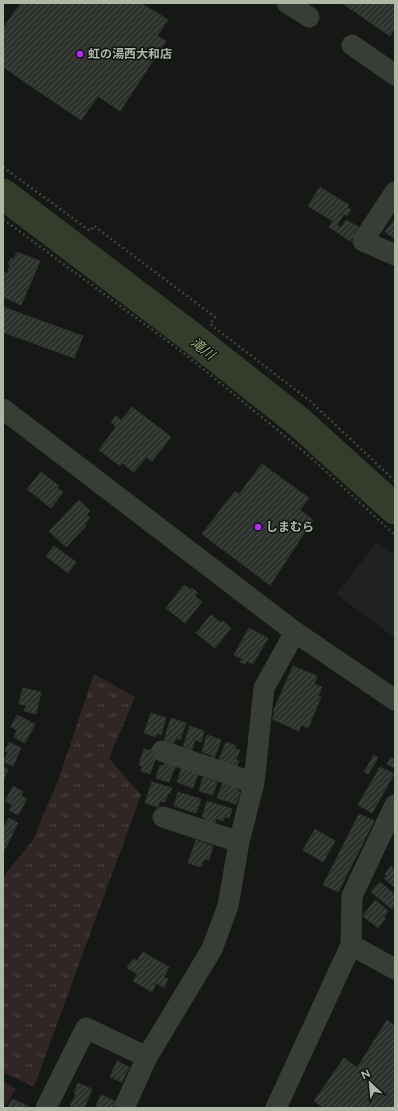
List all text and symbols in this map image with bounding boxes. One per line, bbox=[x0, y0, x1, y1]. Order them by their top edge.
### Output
place label: 虹の湯西大和店 bbox=[88, 47, 172, 61]
marker: 虹の湯西大和店 bbox=[75, 49, 85, 59]
water label: 滝川 bbox=[188, 334, 219, 364]
place label: しまむら bbox=[266, 520, 314, 534]
marker: しまむら bbox=[253, 522, 263, 532]
north arrow bbox=[350, 1063, 390, 1103]
text: N bbox=[359, 1067, 373, 1082]

